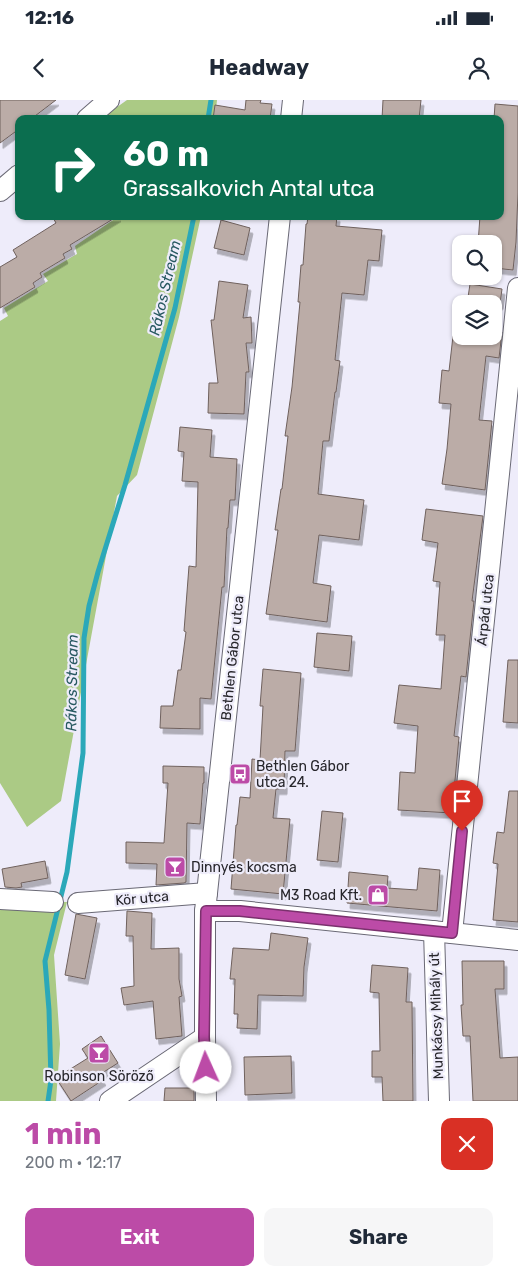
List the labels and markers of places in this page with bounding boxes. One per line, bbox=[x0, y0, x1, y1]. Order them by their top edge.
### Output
place label: Bethlen Gábor utca 24. bbox=[256, 758, 350, 791]
bus stop icon: Bethlen Gábor utca 24. bbox=[228, 762, 252, 786]
pin bbox=[441, 780, 483, 831]
bar icon: Dinnyés kocsma bbox=[163, 855, 187, 879]
place label: Dinnyés kocsma bbox=[191, 859, 297, 876]
shop icon: M3 Road Kft. bbox=[366, 883, 390, 907]
place label: M3 Road Kft. bbox=[280, 887, 362, 904]
bar icon: Robinson Söröző bbox=[87, 1041, 111, 1065]
place label: Robinson Söröző bbox=[44, 1068, 154, 1085]

